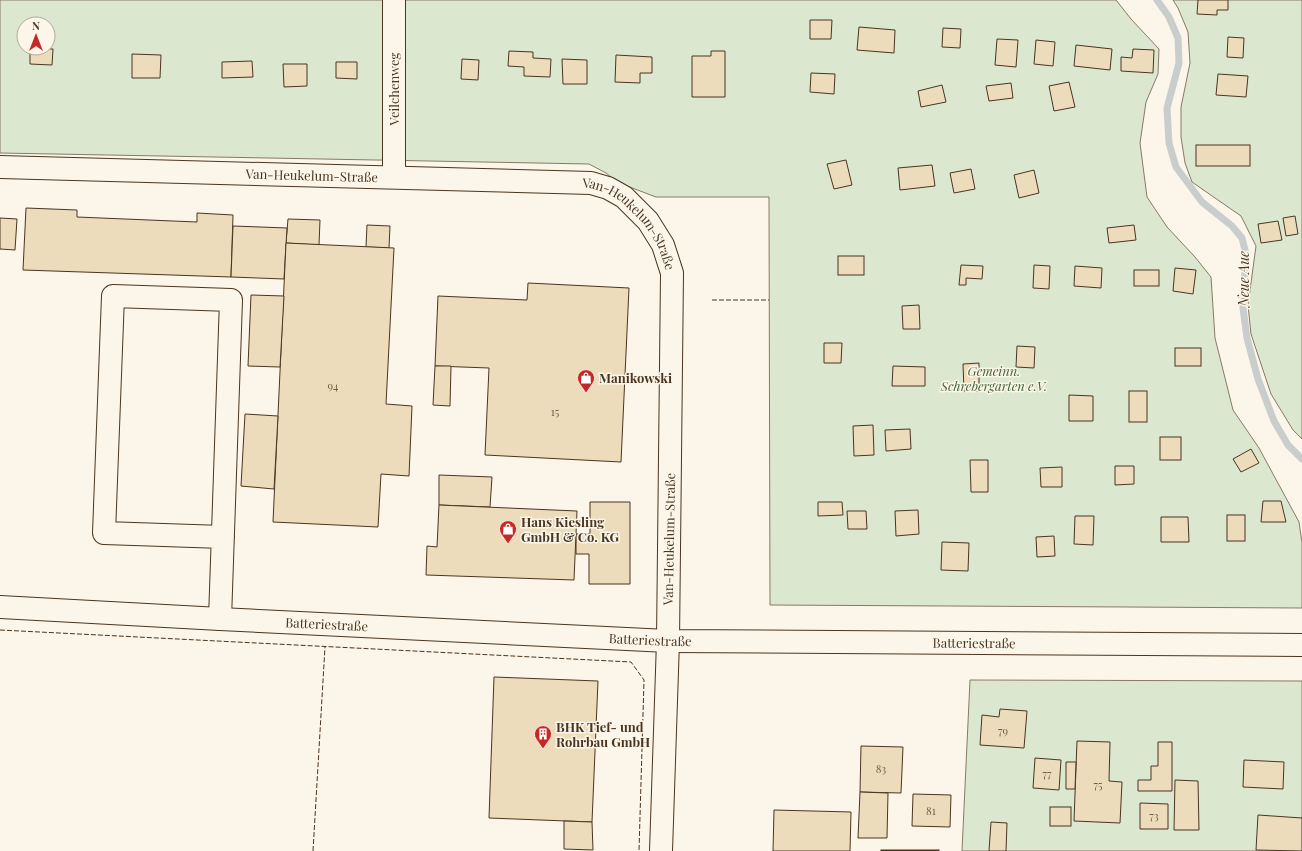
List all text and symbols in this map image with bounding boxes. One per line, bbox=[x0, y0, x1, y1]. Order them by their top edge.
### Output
north arrow bbox=[16, 16, 56, 56]
text: N bbox=[32, 18, 40, 33]
street label: Veilchenweg bbox=[385, 52, 402, 126]
street label: Van-Heukelum-Straße bbox=[244, 165, 379, 185]
street label: Van-Heukelum-Straße bbox=[581, 174, 680, 272]
water label: Neue Aue bbox=[1234, 251, 1253, 309]
park label: Gemeinn. Schrebergarten e.V. bbox=[940, 362, 1047, 394]
shop icon: Manikowski bbox=[576, 368, 596, 393]
place label: Manikowski bbox=[599, 369, 672, 386]
house number: 94 bbox=[327, 378, 339, 393]
house number: 15 bbox=[551, 404, 560, 419]
street label: Van-Heukelum-Straße bbox=[659, 472, 678, 606]
place label: Hans Kiesling GmbH & Co. KG bbox=[521, 513, 620, 545]
shop icon: Hans Kiesling GmbH & Co. KG bbox=[498, 519, 518, 544]
street label: Batteriestraße bbox=[285, 613, 369, 634]
street label: Batteriestraße bbox=[608, 629, 692, 649]
street label: Batteriestraße bbox=[933, 634, 1016, 651]
place label: BHK Tief- und Rohrbau GmbH bbox=[556, 718, 650, 750]
house number: 79 bbox=[998, 723, 1008, 738]
building icon: BHK Tief- und Rohrbau GmbH bbox=[533, 724, 553, 749]
house number: 83 bbox=[876, 761, 886, 776]
house number: 77 bbox=[1043, 766, 1052, 781]
house number: 75 bbox=[1093, 777, 1103, 792]
house number: 81 bbox=[926, 803, 936, 818]
house number: 73 bbox=[1149, 808, 1159, 823]

